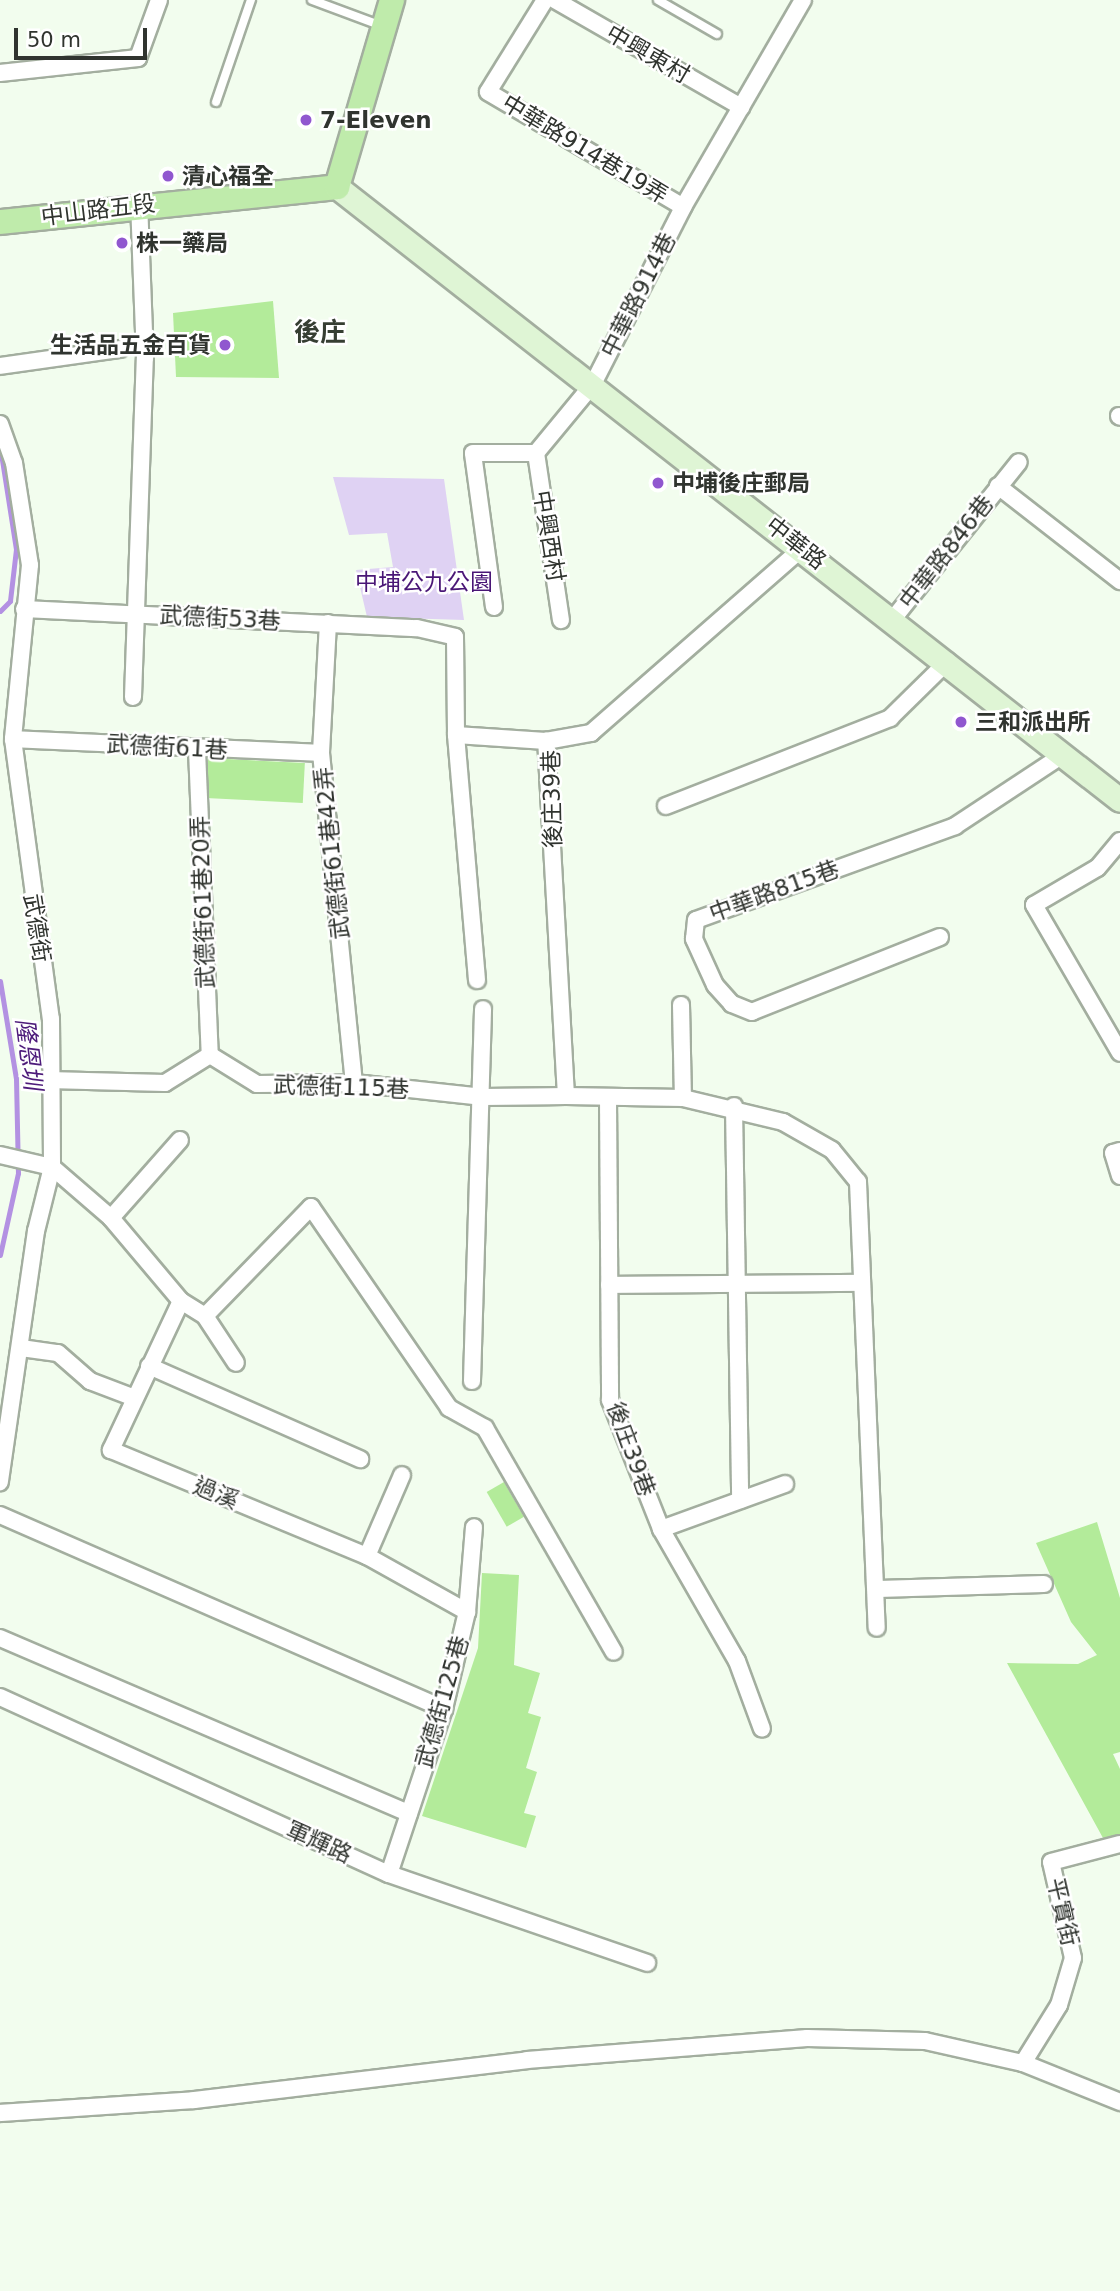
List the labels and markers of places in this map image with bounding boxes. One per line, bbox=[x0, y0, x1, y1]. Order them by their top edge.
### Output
place label: 7-Eleven bbox=[320, 106, 432, 134]
marker: 7-Eleven bbox=[298, 112, 314, 128]
place label: 清心福全 bbox=[182, 162, 274, 190]
marker: 清心福全 bbox=[160, 168, 176, 184]
place label: 株一藥局 bbox=[136, 229, 228, 257]
marker: 株一藥局 bbox=[114, 235, 130, 251]
place label: 生活品五金百貨 bbox=[50, 331, 211, 359]
marker: 生活品五金百貨 bbox=[217, 337, 233, 353]
place label: 中埔後庄郵局 bbox=[672, 469, 810, 497]
marker: 中埔後庄郵局 bbox=[650, 475, 666, 491]
place label: 三和派出所 bbox=[975, 708, 1090, 736]
marker: 三和派出所 bbox=[953, 714, 969, 730]

